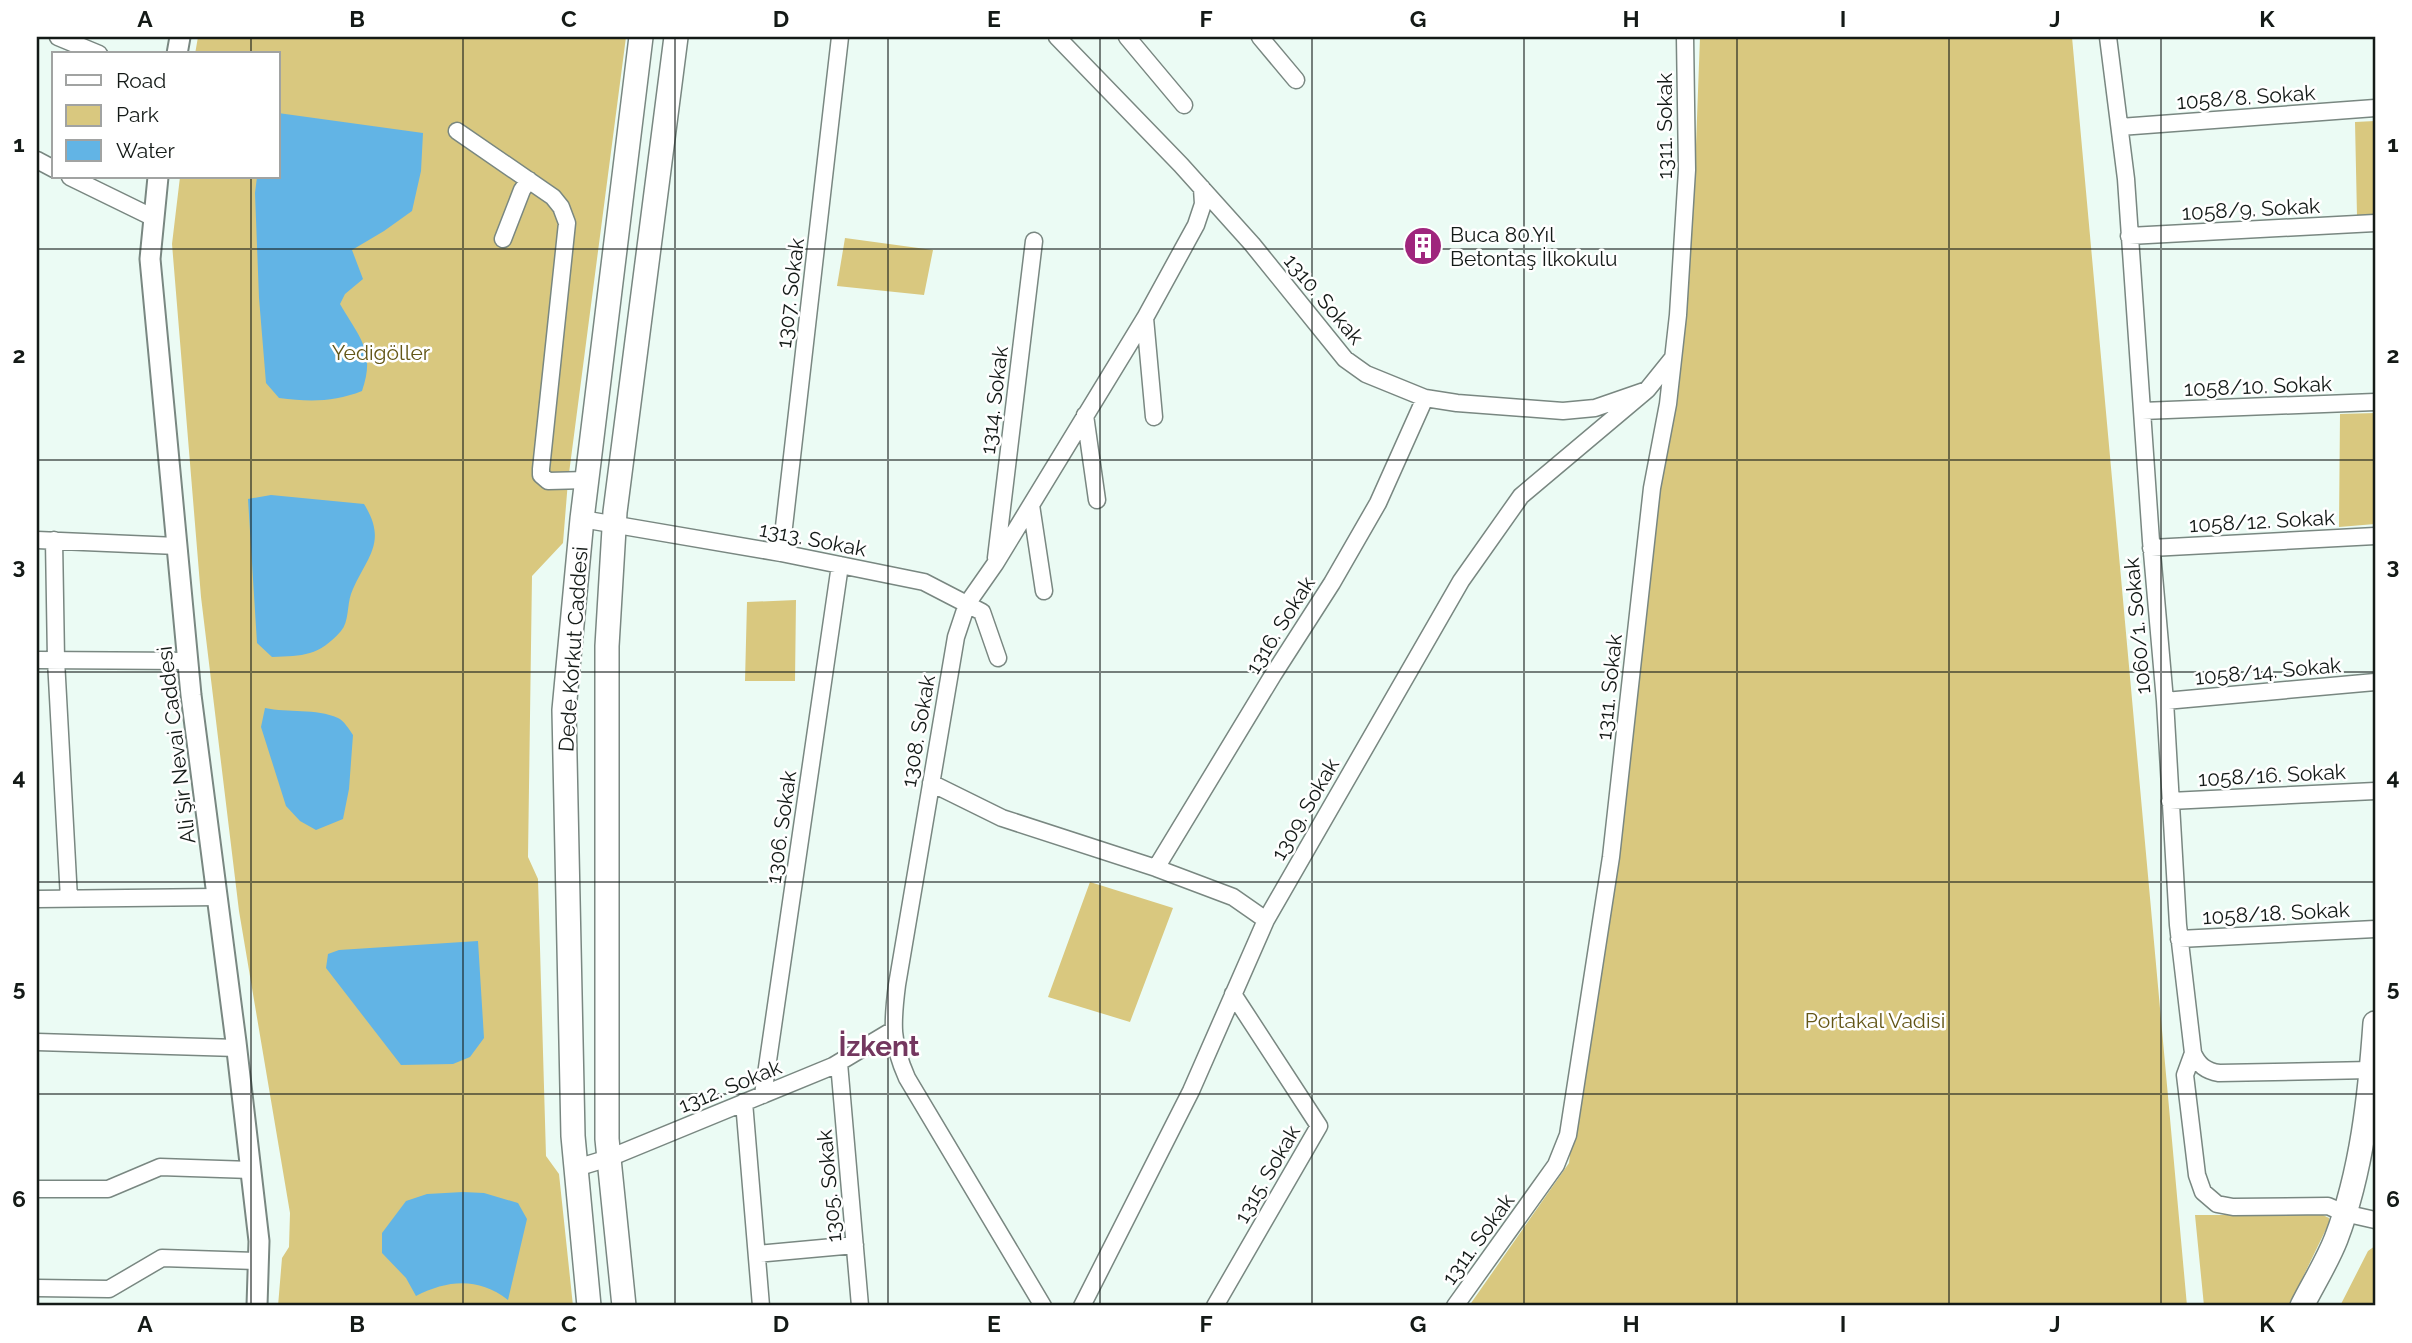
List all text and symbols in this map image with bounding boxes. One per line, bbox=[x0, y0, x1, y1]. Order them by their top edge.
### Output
text: A bbox=[137, 5, 153, 32]
text: B bbox=[349, 5, 365, 32]
text: C bbox=[561, 5, 577, 32]
text: D bbox=[773, 5, 789, 32]
text: E bbox=[987, 5, 1001, 32]
text: F bbox=[1199, 5, 1213, 32]
text: G bbox=[1410, 5, 1426, 32]
text: H bbox=[1622, 5, 1640, 32]
text: I bbox=[1840, 5, 1846, 32]
text: J bbox=[2049, 5, 2061, 32]
text: K bbox=[2259, 5, 2275, 32]
legend bbox=[52, 52, 280, 178]
text: Road bbox=[116, 68, 166, 93]
street label: 1311. Sokak bbox=[1652, 73, 1677, 179]
street label: 1058/8. Sokak bbox=[2176, 80, 2316, 114]
text: Park bbox=[116, 102, 159, 127]
text: 1 bbox=[13, 130, 25, 157]
text: 1 bbox=[2387, 130, 2399, 157]
text: Water bbox=[116, 138, 175, 163]
street label: 1058/9. Sokak bbox=[2181, 193, 2321, 225]
place label: Buca 80.Yıl Betontaş İlkokulu bbox=[1450, 222, 1617, 271]
building icon: Buca 80.Yıl Betontaş İlkokulu bbox=[1402, 225, 1444, 267]
street label: 1307. Sokak bbox=[771, 236, 809, 350]
street label: 1310. Sokak bbox=[1279, 249, 1369, 349]
park label: Yedigöller bbox=[332, 340, 431, 365]
text: 2 bbox=[13, 341, 25, 368]
text: 2 bbox=[2387, 341, 2399, 368]
street label: 1314. Sokak bbox=[975, 344, 1013, 456]
street label: 1058/10. Sokak bbox=[2184, 371, 2332, 401]
street label: 1058/12. Sokak bbox=[2188, 505, 2336, 537]
street label: 1313. Sokak bbox=[757, 516, 869, 562]
street label: Dede Korkut Caddesi bbox=[553, 545, 593, 753]
text: 3 bbox=[13, 552, 25, 579]
text: 3 bbox=[2387, 552, 2399, 579]
street label: 1060/1. Sokak bbox=[2119, 557, 2155, 695]
street label: 1316. Sokak bbox=[1240, 572, 1320, 678]
street label: 1311. Sokak bbox=[1591, 633, 1627, 741]
street label: Ali Şir Nevai Caddesi bbox=[151, 645, 201, 845]
street label: 1058/14. Sokak bbox=[2194, 652, 2342, 690]
street label: 1308. Sokak bbox=[896, 673, 940, 789]
street label: 1309. Sokak bbox=[1266, 754, 1344, 864]
street label: 1058/16. Sokak bbox=[2198, 759, 2346, 791]
text: 4 bbox=[12, 763, 26, 790]
text: 4 bbox=[2386, 763, 2400, 790]
street label: 1306. Sokak bbox=[761, 769, 801, 885]
street label: 1058/18. Sokak bbox=[2202, 897, 2350, 929]
text: 5 bbox=[13, 974, 26, 1001]
text: 5 bbox=[2387, 974, 2400, 1001]
park label: Portakal Vadisi bbox=[1805, 1008, 1945, 1033]
district label: İzkent bbox=[839, 1030, 920, 1063]
street label: 1312. Sokak bbox=[675, 1054, 785, 1118]
street label: 1315. Sokak bbox=[1229, 1121, 1305, 1227]
street label: 1305. Sokak bbox=[812, 1129, 846, 1243]
text: 6 bbox=[12, 1185, 26, 1212]
text: 6 bbox=[2386, 1185, 2400, 1212]
street label: 1311. Sokak bbox=[1437, 1189, 1519, 1289]
text: A bbox=[137, 1310, 153, 1337]
text: B bbox=[349, 1310, 365, 1337]
text: C bbox=[561, 1310, 577, 1337]
text: D bbox=[773, 1310, 789, 1337]
text: E bbox=[987, 1310, 1001, 1337]
text: F bbox=[1199, 1310, 1213, 1337]
text: G bbox=[1410, 1310, 1426, 1337]
text: H bbox=[1622, 1310, 1640, 1337]
text: I bbox=[1840, 1310, 1846, 1337]
text: J bbox=[2049, 1310, 2061, 1337]
text: K bbox=[2259, 1310, 2275, 1337]

